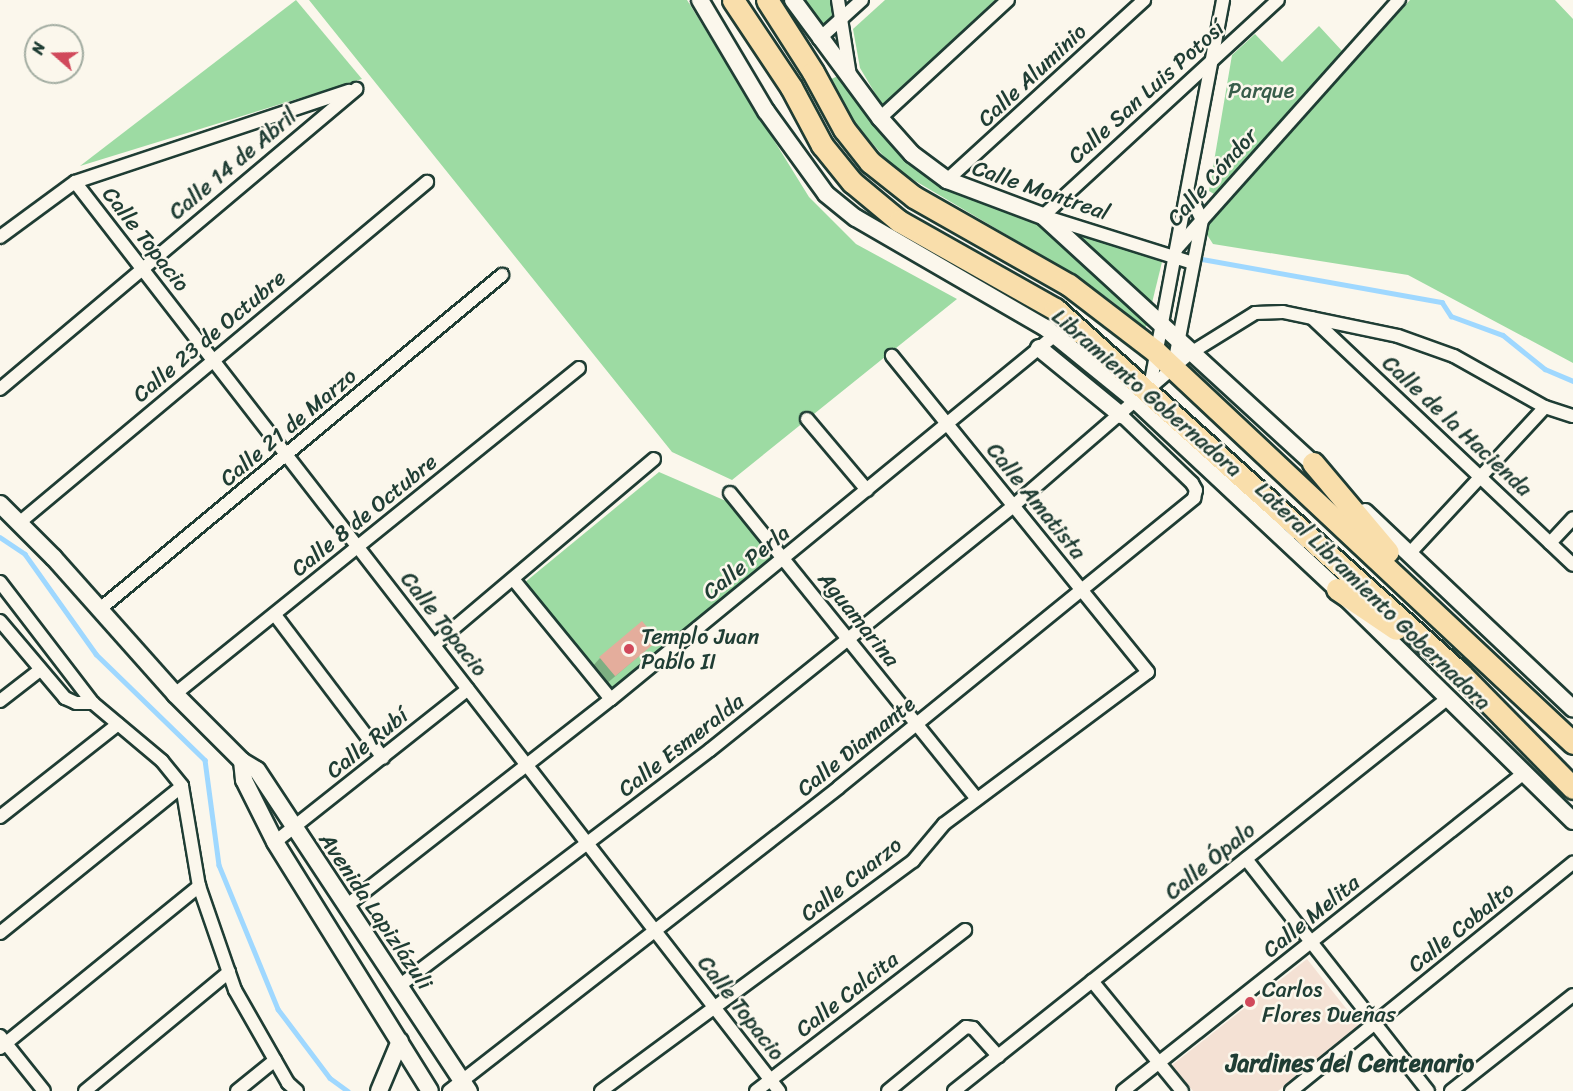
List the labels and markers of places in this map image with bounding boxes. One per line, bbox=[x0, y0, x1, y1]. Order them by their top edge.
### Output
place label: Templo Juan Pablo II bbox=[641, 623, 759, 674]
marker: Templo Juan Pablo II bbox=[622, 642, 636, 656]
place label: Carlos Flores Dueñas bbox=[1262, 976, 1396, 1028]
marker: Carlos Flores Dueñas bbox=[1243, 995, 1257, 1009]

